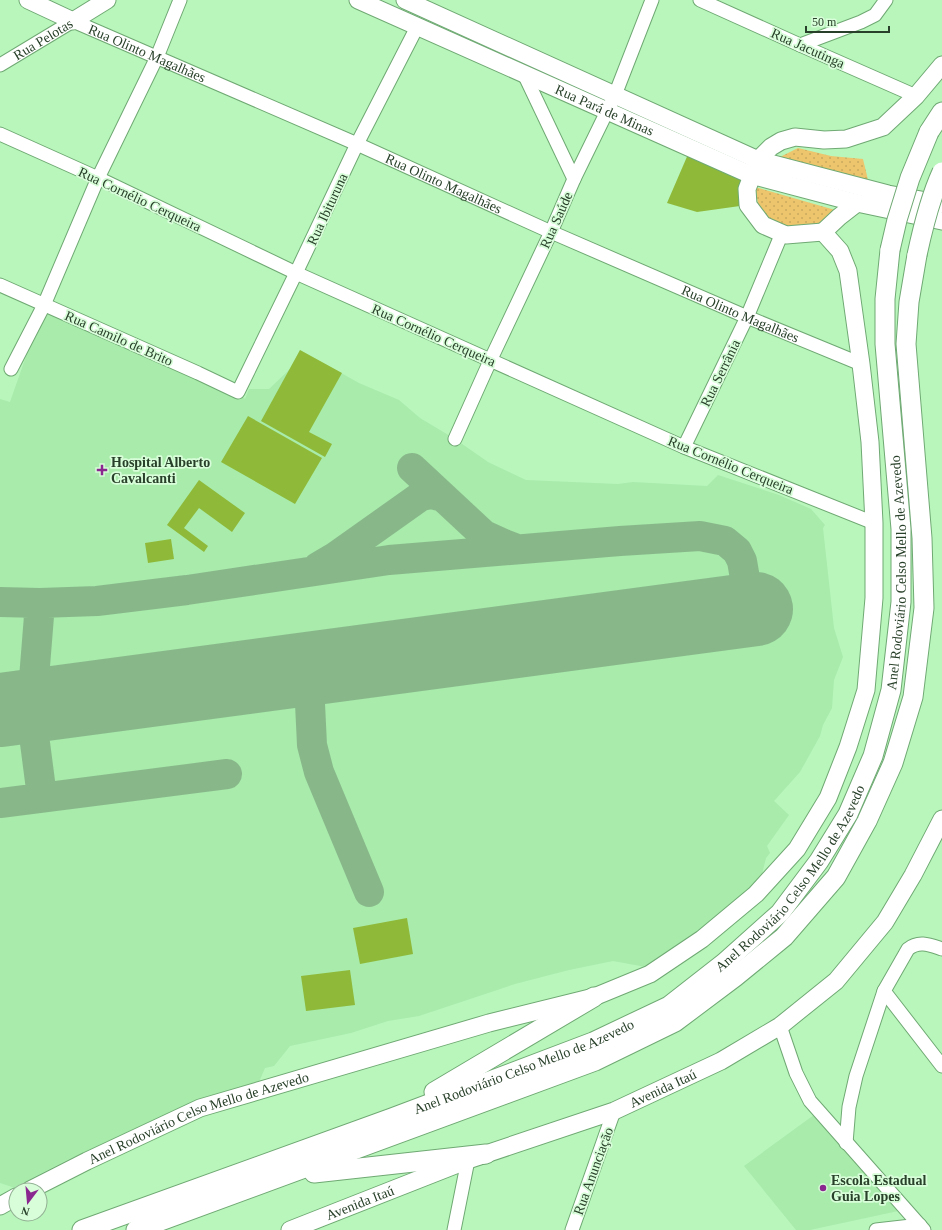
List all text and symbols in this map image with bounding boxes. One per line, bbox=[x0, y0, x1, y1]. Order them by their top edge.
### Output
scale bar bbox=[806, 8, 889, 34]
text: 50 m bbox=[812, 15, 837, 29]
street label: Rua Pelotas bbox=[11, 16, 75, 63]
street label: Rua Olinto Magalhães bbox=[86, 22, 208, 85]
street label: Rua Jacutinga bbox=[769, 26, 848, 72]
street label: Rua Pará de Minas bbox=[553, 82, 656, 139]
street label: Rua Olinto Magalhães bbox=[383, 151, 504, 217]
street label: Rua Cornélio Cerqueira bbox=[76, 164, 204, 235]
street label: Rua Ibituruna bbox=[304, 170, 351, 247]
street label: Rua Saúde bbox=[537, 190, 576, 251]
street label: Rua Olinto Magalhães bbox=[679, 283, 801, 346]
street label: Rua Cornélio Cerqueira bbox=[370, 301, 499, 370]
street label: Rua Camilo de Brito bbox=[63, 308, 175, 369]
street label: Rua Serrânia bbox=[698, 337, 743, 409]
street label: Rua Cornélio Cerqueira bbox=[666, 433, 796, 498]
place label: Hospital Alberto Cavalcanti bbox=[111, 455, 210, 486]
street label: Anel Rodoviário Celso Mello de Azevedo bbox=[884, 455, 909, 691]
marker: Hospital Alberto Cavalcanti bbox=[96, 464, 108, 476]
street label: Anel Rodoviário Celso Mello de Azevedo bbox=[713, 783, 868, 975]
street label: Anel Rodoviário Celso Mello de Azevedo bbox=[412, 1017, 636, 1117]
street label: Avenida Itaú bbox=[627, 1067, 699, 1111]
street label: Anel Rodoviário Celso Mello de Azevedo bbox=[86, 1069, 311, 1167]
street label: Rua Anunciação bbox=[571, 1125, 616, 1217]
place label: Escola Estadual Guia Lopes bbox=[831, 1173, 926, 1204]
north arrow bbox=[8, 1182, 48, 1222]
street label: Avenida Itaú bbox=[324, 1183, 396, 1223]
marker: Escola Estadual Guia Lopes bbox=[818, 1183, 828, 1193]
text: N bbox=[20, 1205, 31, 1218]

